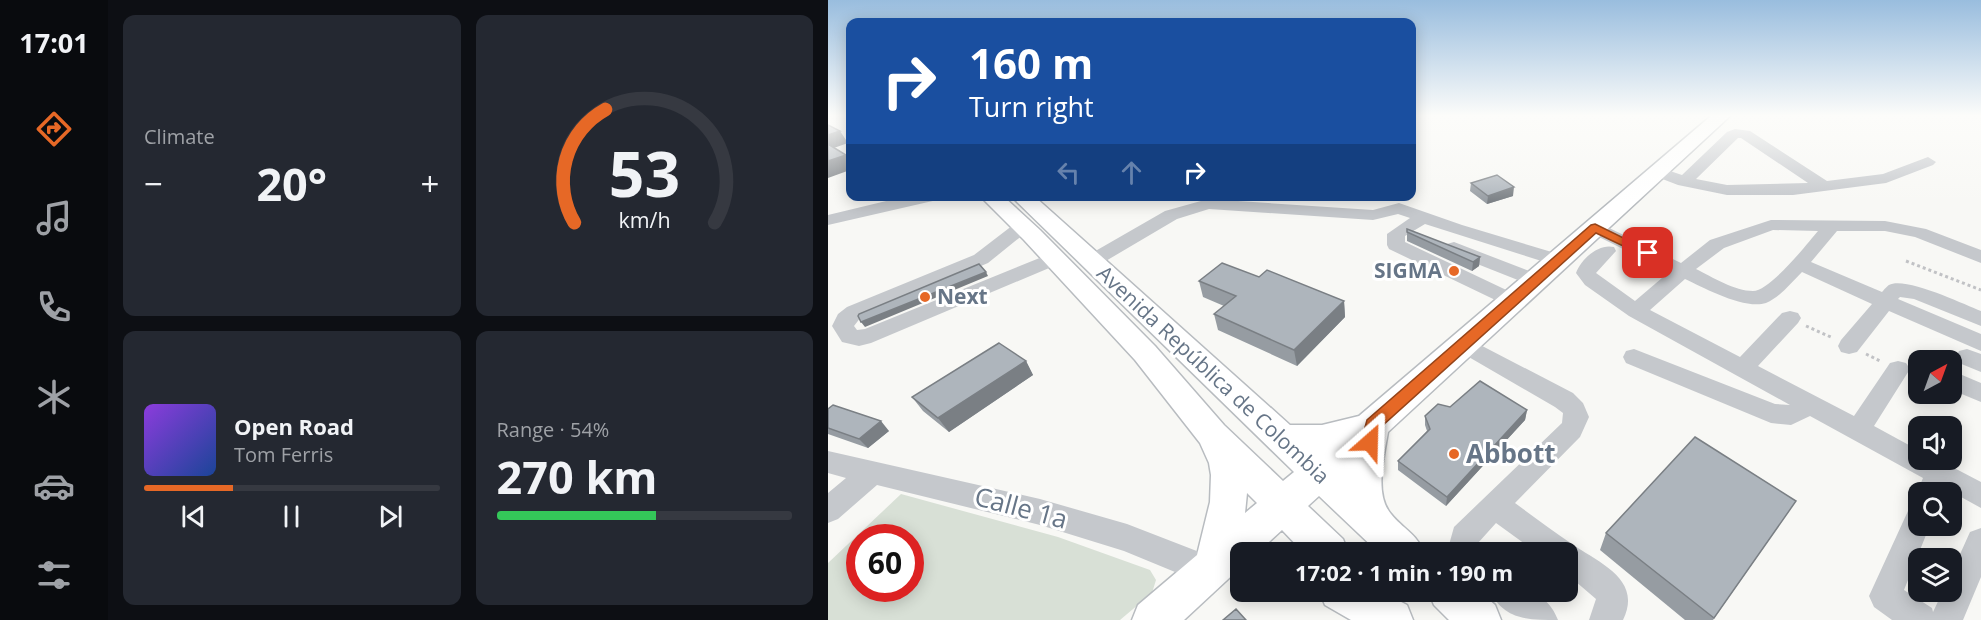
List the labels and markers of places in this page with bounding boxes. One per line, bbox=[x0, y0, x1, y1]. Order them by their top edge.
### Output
pin bbox=[1622, 227, 1673, 278]
place label: SIGMA bbox=[1374, 256, 1443, 284]
marker: SIGMA bbox=[1447, 264, 1461, 278]
place label: Next bbox=[937, 282, 988, 310]
marker: Next bbox=[918, 290, 932, 304]
place label: Abbott bbox=[1466, 435, 1556, 471]
marker: Abbott bbox=[1447, 447, 1461, 461]

